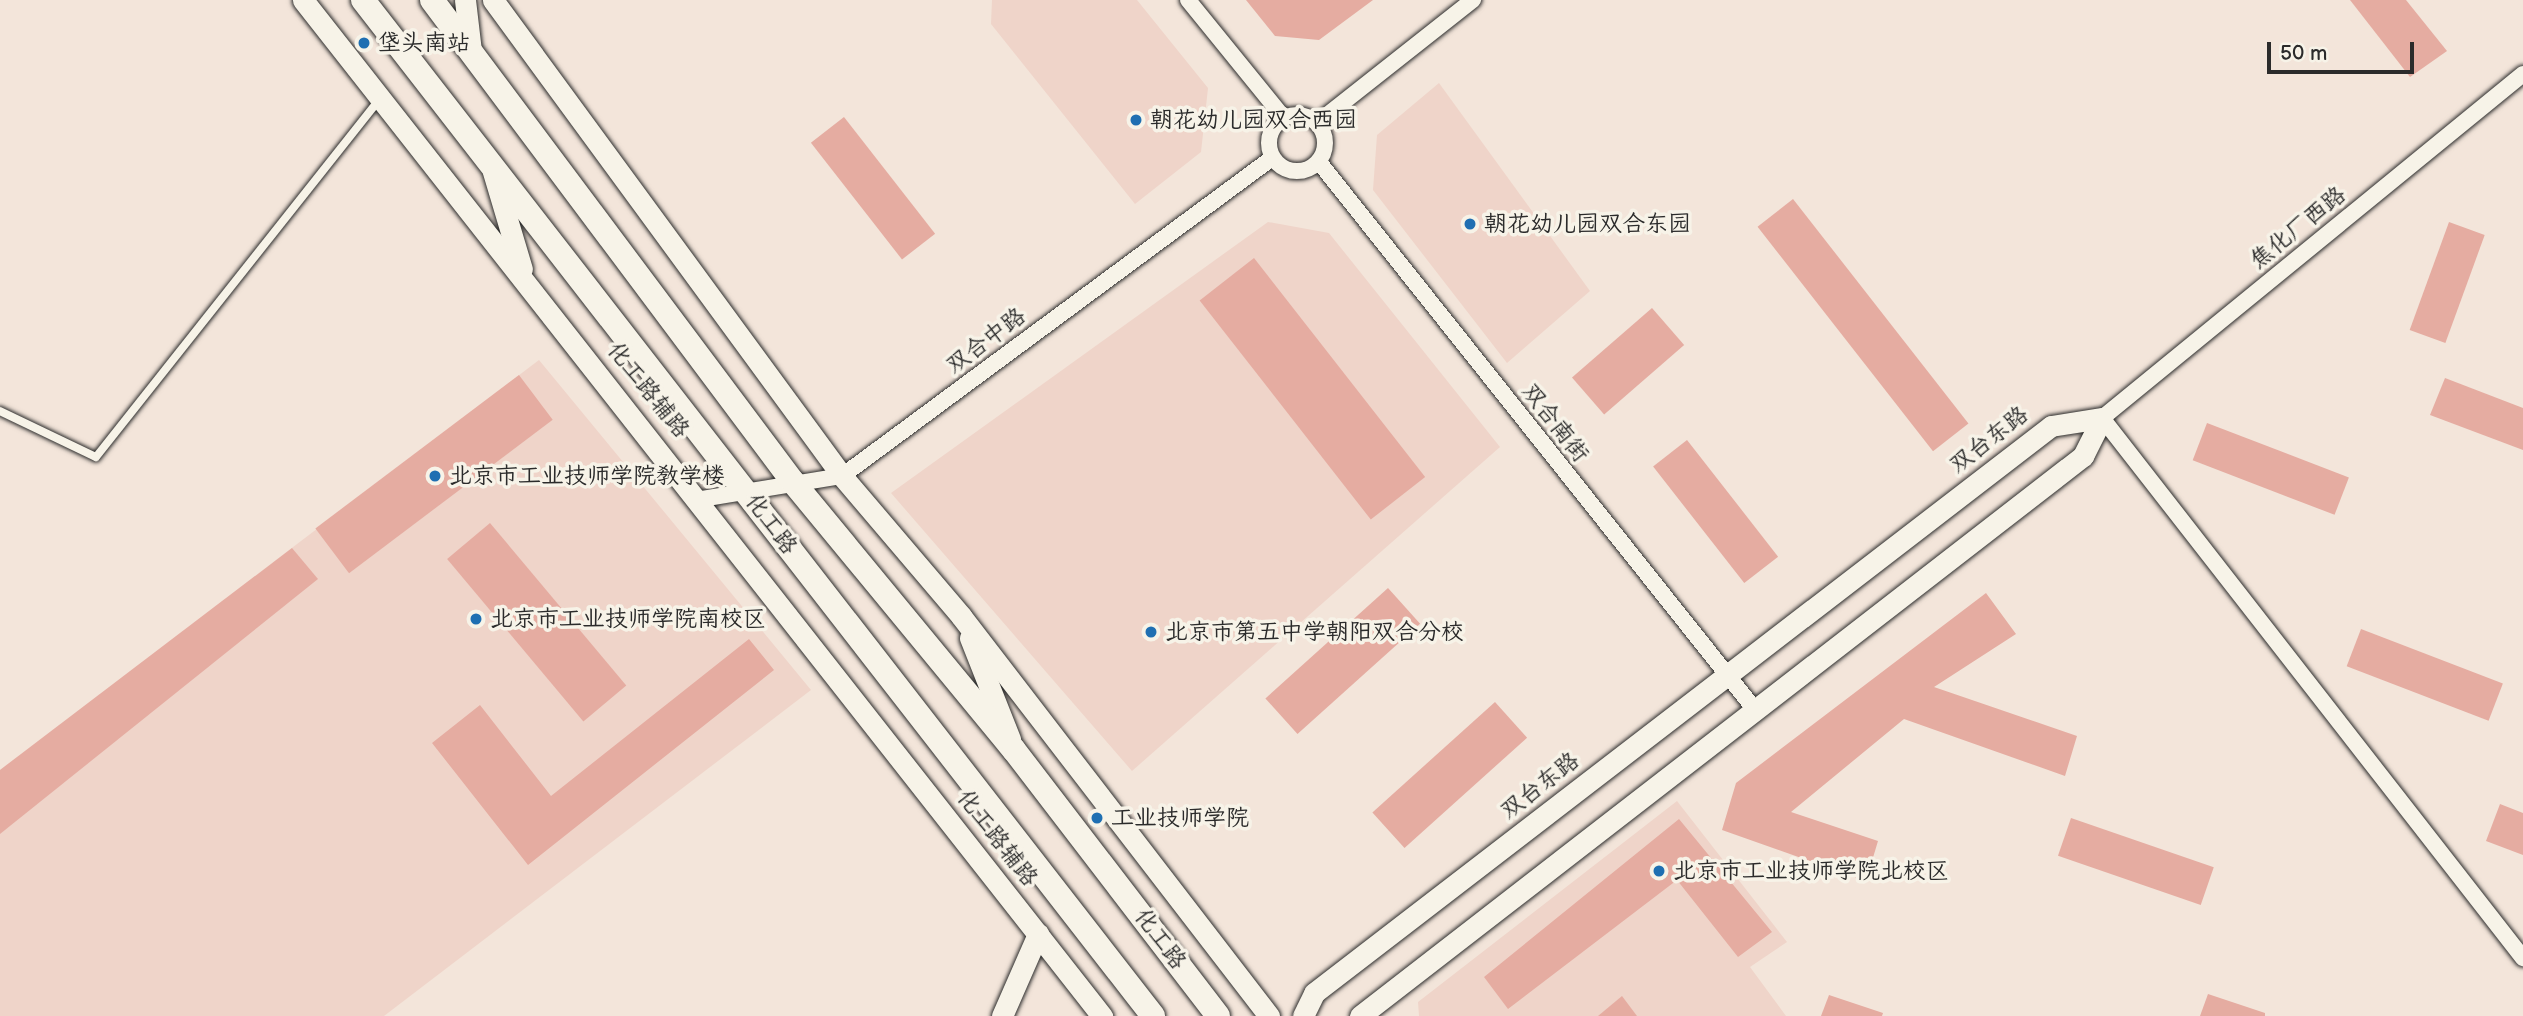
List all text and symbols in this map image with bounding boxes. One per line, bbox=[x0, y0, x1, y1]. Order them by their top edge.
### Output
scale bar bbox=[2271, 28, 2418, 72]
place label: 垡头南站 bbox=[378, 29, 470, 57]
marker: 垡头南站 bbox=[356, 35, 372, 51]
text: 50 m bbox=[2280, 41, 2327, 66]
place label: 朝花幼儿园双合西园 bbox=[1150, 106, 1357, 134]
marker: 朝花幼儿园双合西园 bbox=[1128, 112, 1144, 128]
street label: 焦化厂西路 bbox=[2245, 181, 2351, 275]
place label: 朝花幼儿园双合东园 bbox=[1484, 210, 1691, 238]
marker: 朝花幼儿园双合东园 bbox=[1462, 216, 1478, 232]
street label: 双合中路 bbox=[941, 302, 1031, 380]
street label: 化工路辅路 bbox=[601, 337, 695, 443]
street label: 双合南街 bbox=[1516, 378, 1594, 468]
street label: 双台东路 bbox=[1944, 401, 2034, 479]
place label: 北京市工业技师学院教学楼 bbox=[449, 462, 725, 490]
marker: 北京市工业技师学院教学楼 bbox=[427, 468, 443, 484]
street label: 化工路 bbox=[739, 488, 803, 560]
place label: 北京市工业技师学院南校区 bbox=[490, 605, 766, 633]
marker: 北京市工业技师学院南校区 bbox=[468, 611, 484, 627]
place label: 北京市第五中学朝阳双合分校 bbox=[1165, 618, 1464, 646]
marker: 北京市第五中学朝阳双合分校 bbox=[1143, 624, 1159, 640]
street label: 双台东路 bbox=[1495, 747, 1585, 825]
street label: 化工路辅路 bbox=[951, 784, 1043, 892]
place label: 工业技师学院 bbox=[1111, 804, 1249, 832]
marker: 工业技师学院 bbox=[1089, 810, 1105, 826]
place label: 北京市工业技师学院北校区 bbox=[1673, 857, 1949, 885]
marker: 北京市工业技师学院北校区 bbox=[1651, 863, 1667, 879]
street label: 化工路 bbox=[1128, 903, 1192, 975]

